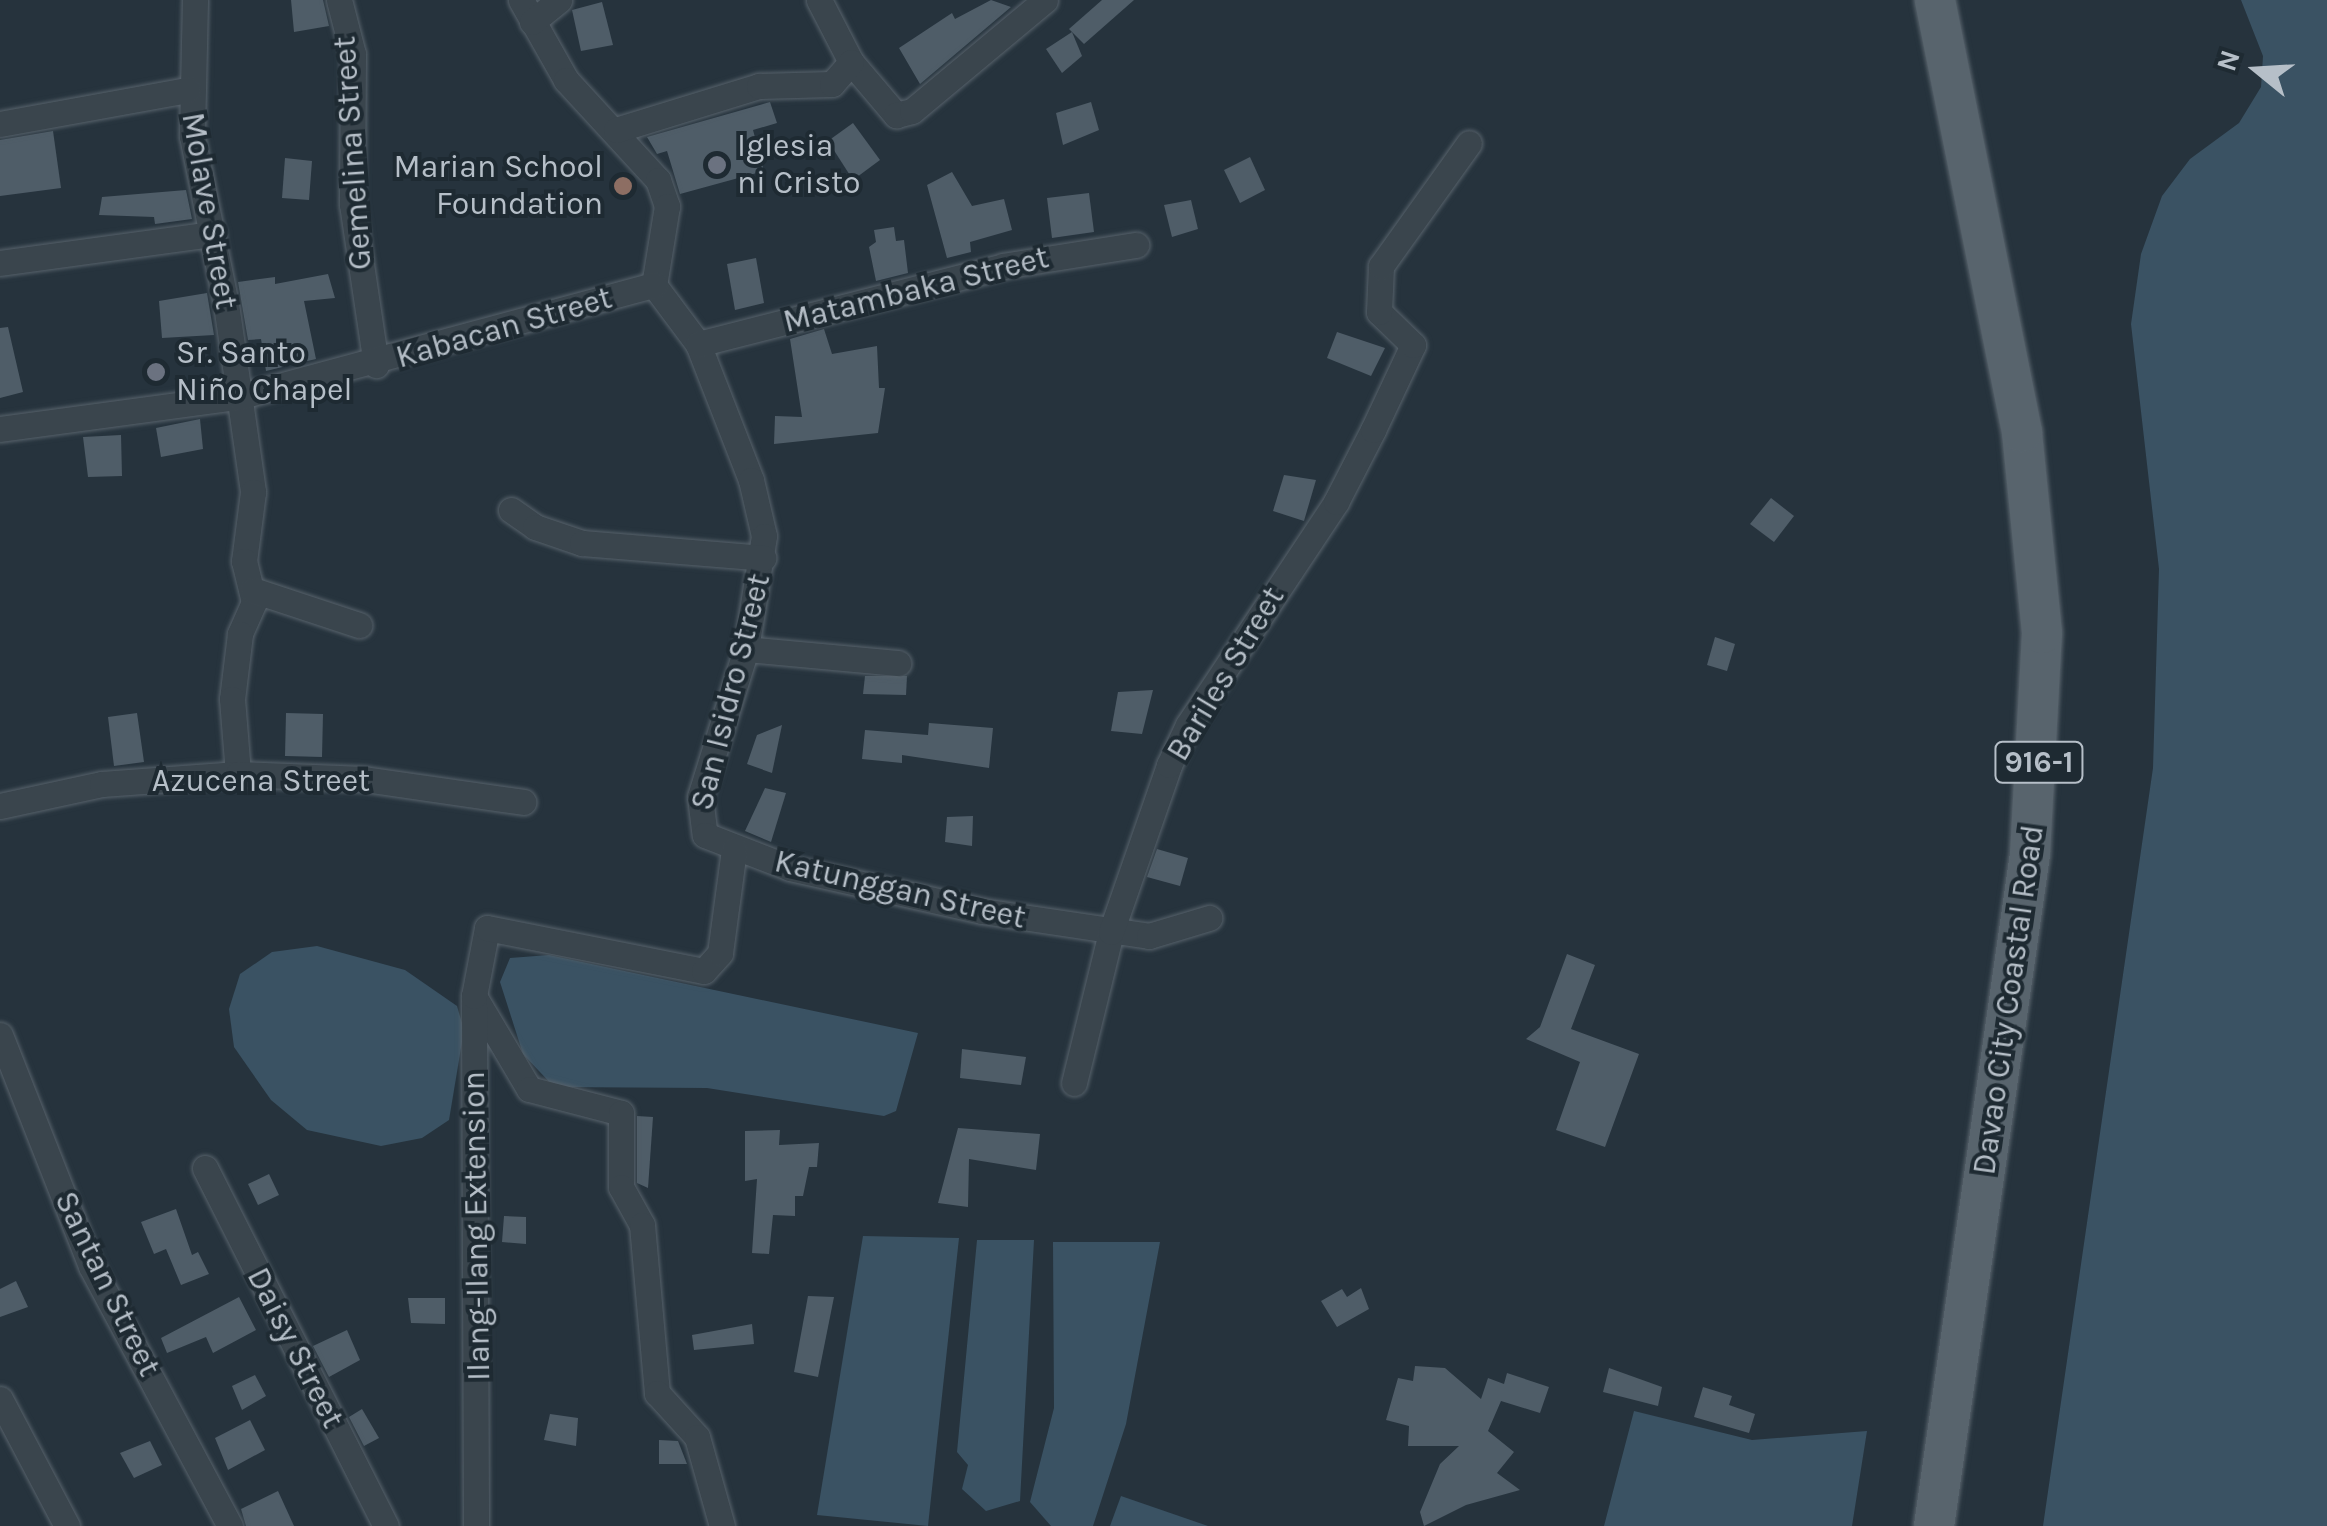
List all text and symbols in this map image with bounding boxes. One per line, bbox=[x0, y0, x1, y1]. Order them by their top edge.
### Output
north arrow bbox=[2207, 20, 2307, 120]
street label: Gemelina Street bbox=[326, 35, 380, 271]
text: N bbox=[2209, 46, 2247, 75]
street label: Molave Street bbox=[173, 110, 245, 312]
place label: Iglesia ni Cristo bbox=[737, 128, 861, 203]
place label: Marian School Foundation bbox=[394, 149, 603, 224]
marker: Iglesia ni Cristo bbox=[706, 154, 728, 176]
marker: Marian School Foundation bbox=[612, 175, 634, 197]
street label: Matambaka Street bbox=[779, 238, 1053, 342]
street label: Kabacan Street bbox=[392, 279, 616, 377]
place label: Sr. Santo Niño Chapel bbox=[176, 335, 352, 410]
marker: Sr. Santo Niño Chapel bbox=[145, 361, 167, 383]
street label: San Isidro Street bbox=[683, 570, 779, 814]
street label: Bariles Street bbox=[1159, 580, 1293, 768]
road number: 916-1 bbox=[1994, 737, 2084, 787]
street label: Azucena Street bbox=[152, 762, 370, 800]
street label: Davao City Coastal Road bbox=[1965, 823, 2053, 1177]
street label: Katunggan Street bbox=[771, 842, 1029, 938]
street label: Ilang-Ilang Extension bbox=[455, 1071, 499, 1381]
street label: Santan Street bbox=[46, 1185, 168, 1383]
street label: Daisy Street bbox=[238, 1261, 352, 1435]

